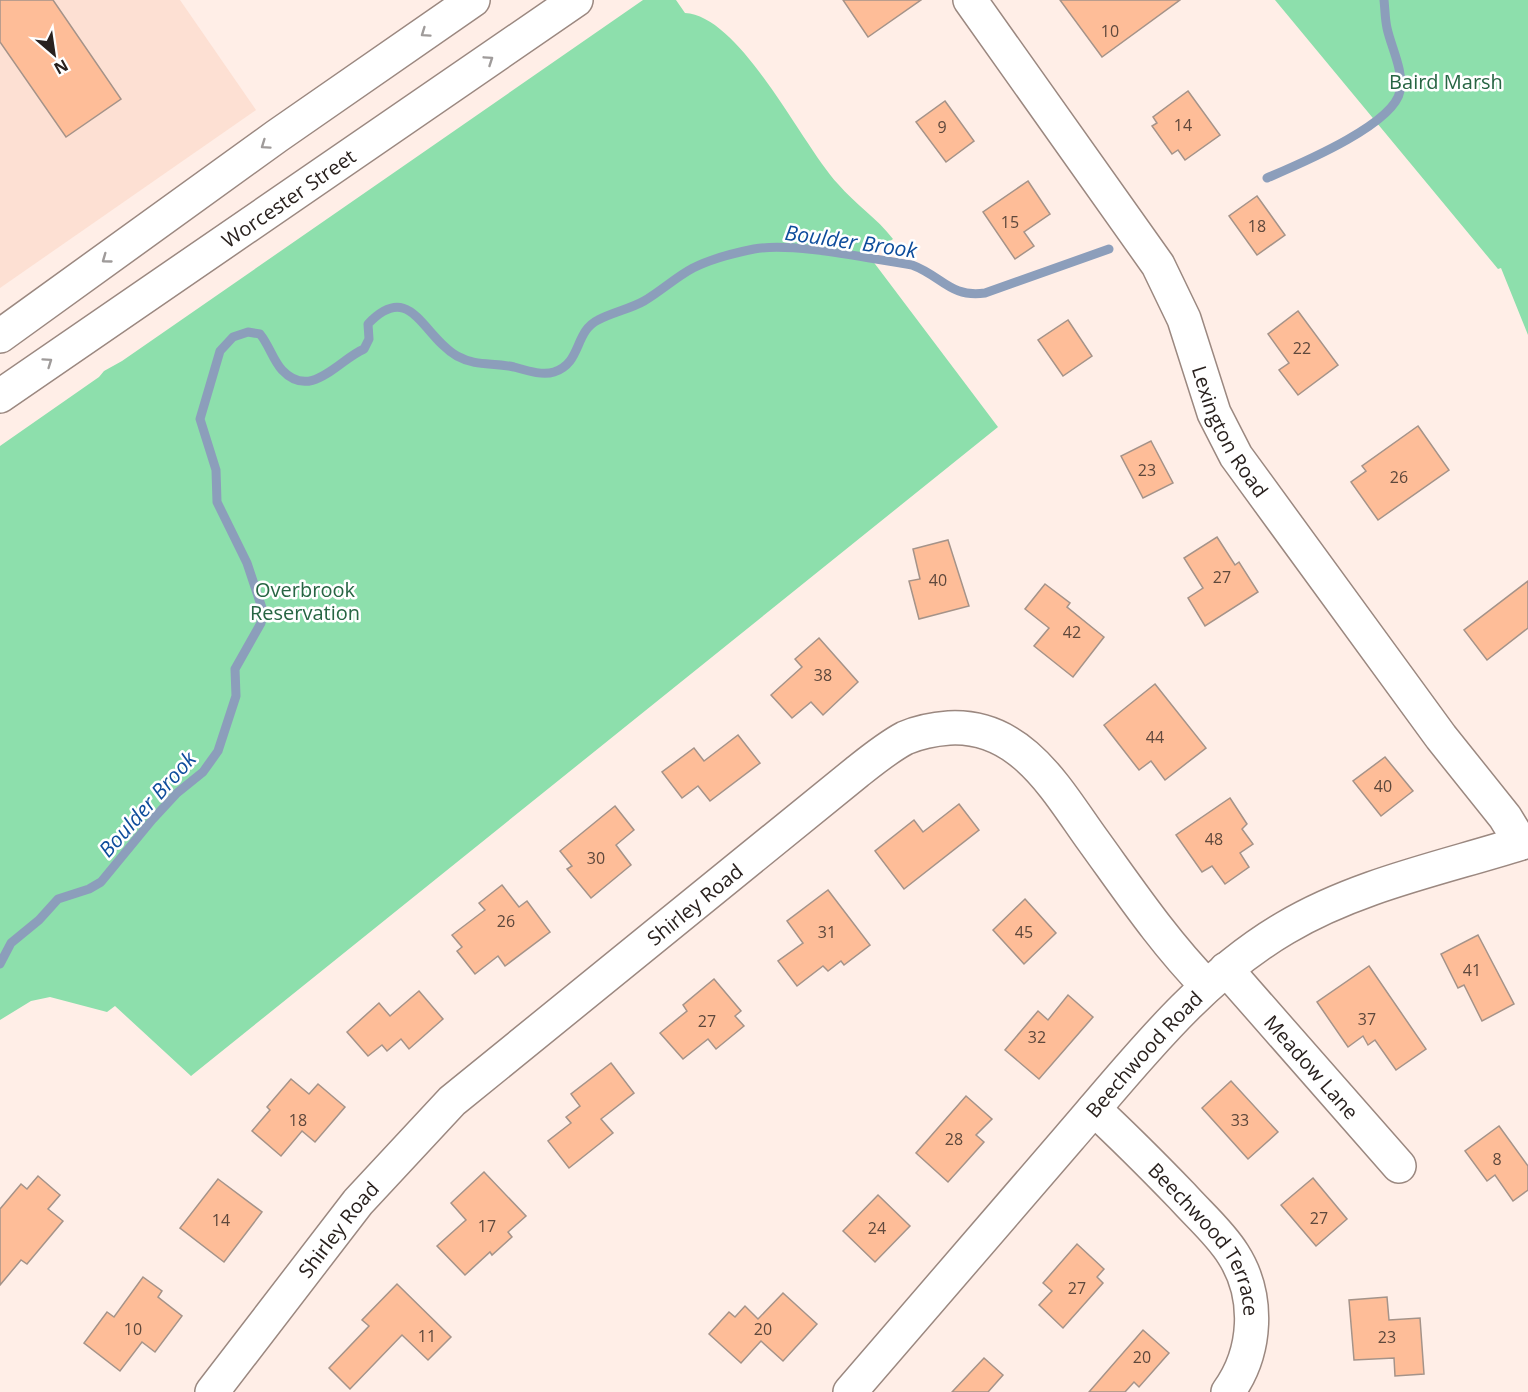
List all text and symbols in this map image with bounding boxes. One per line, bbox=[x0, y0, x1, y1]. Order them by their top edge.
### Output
house number: 10 bbox=[1101, 20, 1119, 42]
north arrow bbox=[24, 24, 84, 84]
one-way arrow bbox=[420, 26, 431, 37]
text: N bbox=[50, 54, 72, 80]
one-way arrow bbox=[482, 56, 493, 67]
park label: Baird Marsh bbox=[1389, 68, 1503, 95]
house number: 14 bbox=[1174, 114, 1192, 136]
house number: 9 bbox=[937, 116, 947, 138]
one-way arrow bbox=[260, 138, 271, 149]
street label: Worcester Street bbox=[216, 142, 361, 253]
house number: 15 bbox=[1001, 211, 1019, 233]
house number: 18 bbox=[1248, 215, 1266, 237]
water label: Boulder Brook bbox=[783, 218, 920, 264]
one-way arrow bbox=[102, 252, 113, 263]
house number: 22 bbox=[1293, 337, 1311, 359]
one-way arrow bbox=[42, 359, 53, 370]
street label: Lexington Road bbox=[1186, 362, 1275, 502]
house number: 23 bbox=[1138, 459, 1156, 481]
house number: 26 bbox=[1390, 466, 1408, 488]
house number: 27 bbox=[1213, 566, 1231, 588]
house number: 40 bbox=[929, 569, 947, 591]
park label: Overbrook Reservation bbox=[250, 576, 360, 626]
house number: 42 bbox=[1063, 621, 1081, 643]
house number: 38 bbox=[814, 664, 832, 686]
house number: 44 bbox=[1146, 726, 1164, 748]
water label: Boulder Brook bbox=[92, 745, 202, 863]
house number: 40 bbox=[1374, 775, 1392, 797]
house number: 48 bbox=[1205, 828, 1223, 850]
house number: 30 bbox=[587, 847, 605, 869]
street label: Shirley Road bbox=[641, 857, 748, 951]
house number: 26 bbox=[497, 910, 515, 932]
house number: 31 bbox=[818, 921, 836, 943]
house number: 45 bbox=[1015, 921, 1033, 943]
house number: 41 bbox=[1463, 959, 1481, 981]
street label: Beechwood Road bbox=[1079, 984, 1208, 1123]
house number: 37 bbox=[1358, 1008, 1376, 1030]
street label: Meadow Lane bbox=[1259, 1009, 1365, 1125]
house number: 27 bbox=[698, 1010, 716, 1032]
house number: 32 bbox=[1028, 1026, 1046, 1048]
house number: 18 bbox=[289, 1109, 307, 1131]
house number: 33 bbox=[1231, 1109, 1249, 1131]
house number: 28 bbox=[945, 1128, 963, 1150]
house number: 8 bbox=[1492, 1148, 1502, 1170]
street label: Beechwood Terrace bbox=[1143, 1156, 1265, 1317]
street label: Shirley Road bbox=[292, 1175, 384, 1283]
house number: 27 bbox=[1310, 1207, 1328, 1229]
house number: 14 bbox=[212, 1209, 230, 1231]
house number: 17 bbox=[478, 1215, 496, 1237]
house number: 24 bbox=[868, 1217, 886, 1239]
house number: 27 bbox=[1068, 1277, 1086, 1299]
house number: 10 bbox=[124, 1318, 142, 1340]
house number: 20 bbox=[754, 1318, 772, 1340]
house number: 11 bbox=[418, 1325, 436, 1347]
house number: 23 bbox=[1378, 1326, 1396, 1348]
house number: 20 bbox=[1133, 1346, 1151, 1368]

